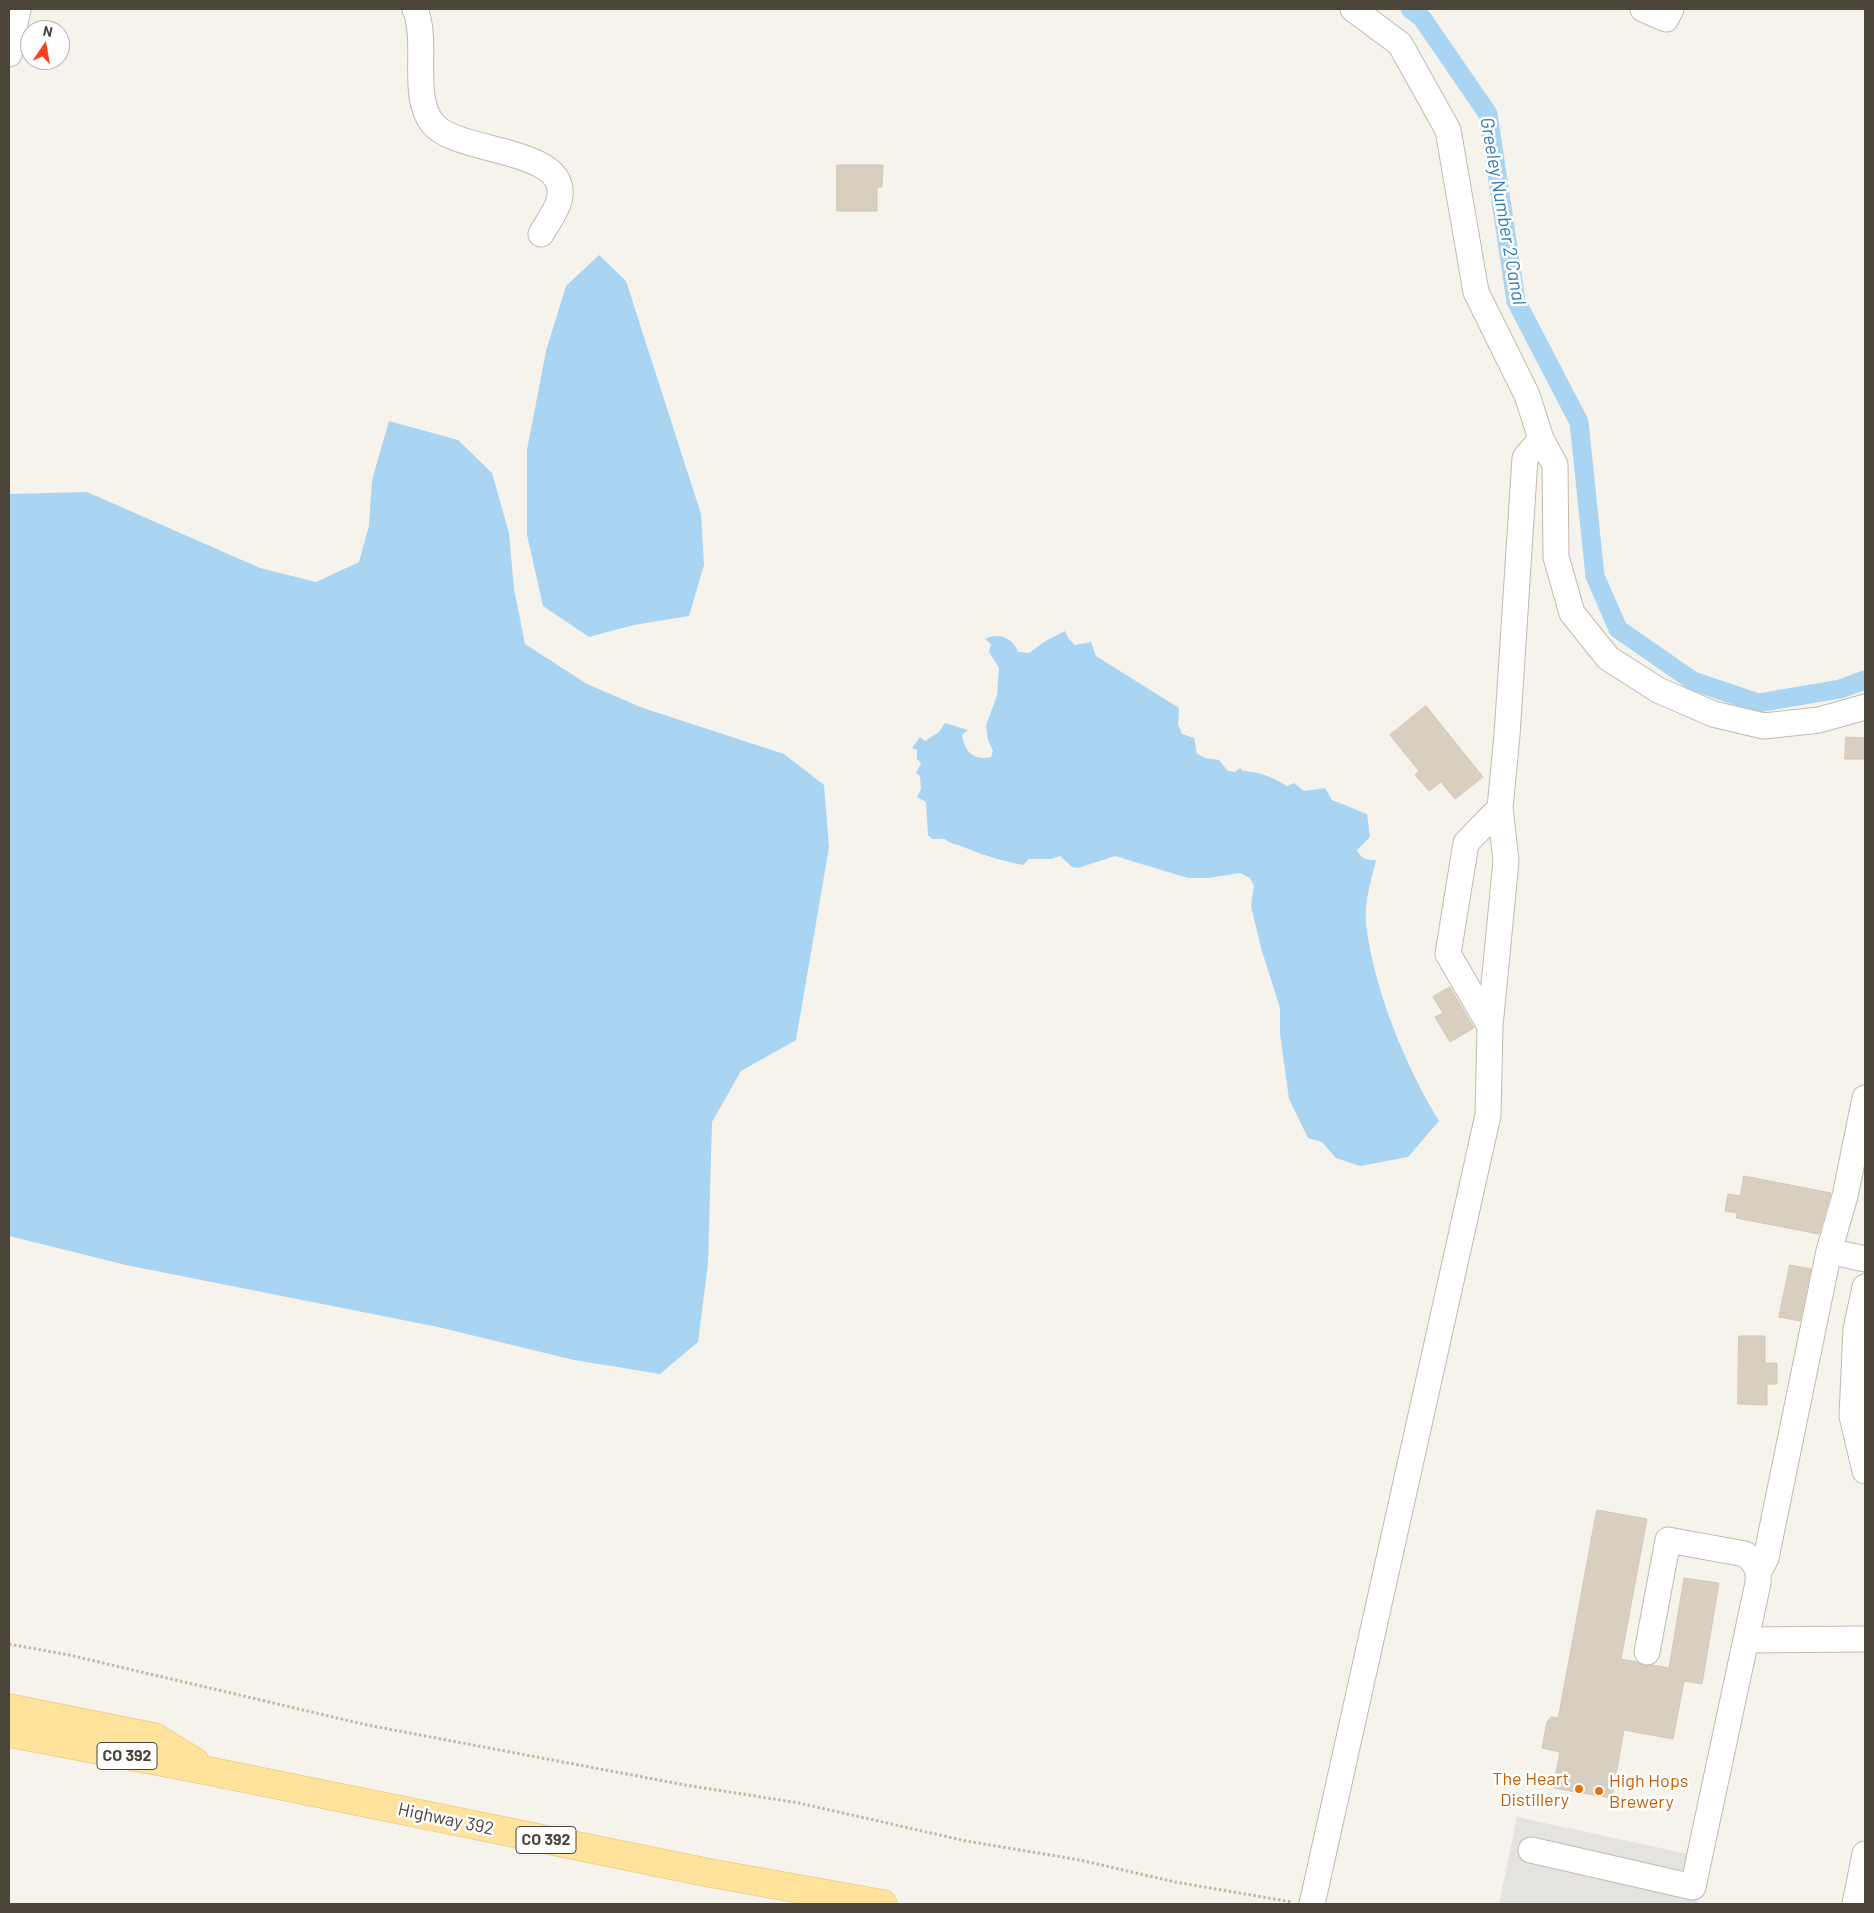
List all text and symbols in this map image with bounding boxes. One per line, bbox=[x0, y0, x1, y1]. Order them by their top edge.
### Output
north arrow bbox=[20, 20, 70, 70]
text: N bbox=[42, 22, 54, 40]
water label: Greeley Number 2 Canal bbox=[1475, 115, 1531, 307]
road number: CO 392 bbox=[97, 1742, 157, 1770]
place label: The Heart Distillery bbox=[1492, 1768, 1569, 1810]
place label: High Hops Brewery bbox=[1609, 1770, 1688, 1812]
marker: The Heart Distillery bbox=[1573, 1783, 1585, 1795]
marker: High Hops Brewery bbox=[1593, 1785, 1605, 1797]
street label: Highway 392 bbox=[396, 1798, 496, 1840]
road number: CO 392 bbox=[516, 1826, 576, 1854]

